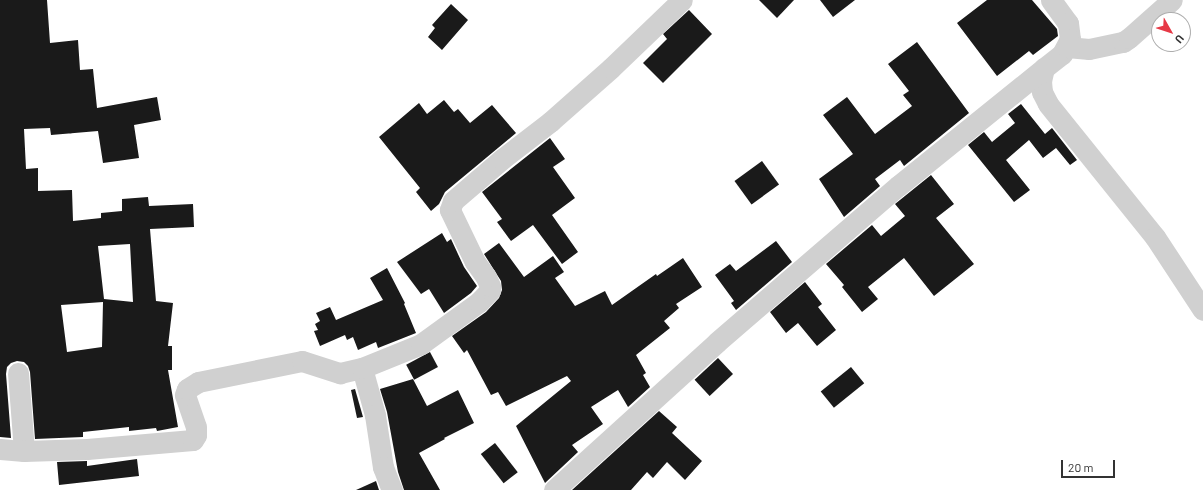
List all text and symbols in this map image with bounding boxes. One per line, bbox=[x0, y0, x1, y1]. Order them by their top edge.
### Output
north arrow bbox=[1151, 12, 1191, 52]
text: U bbox=[1173, 32, 1187, 46]
scale bar bbox=[1063, 452, 1117, 478]
text: 20 m bbox=[1068, 460, 1094, 474]

